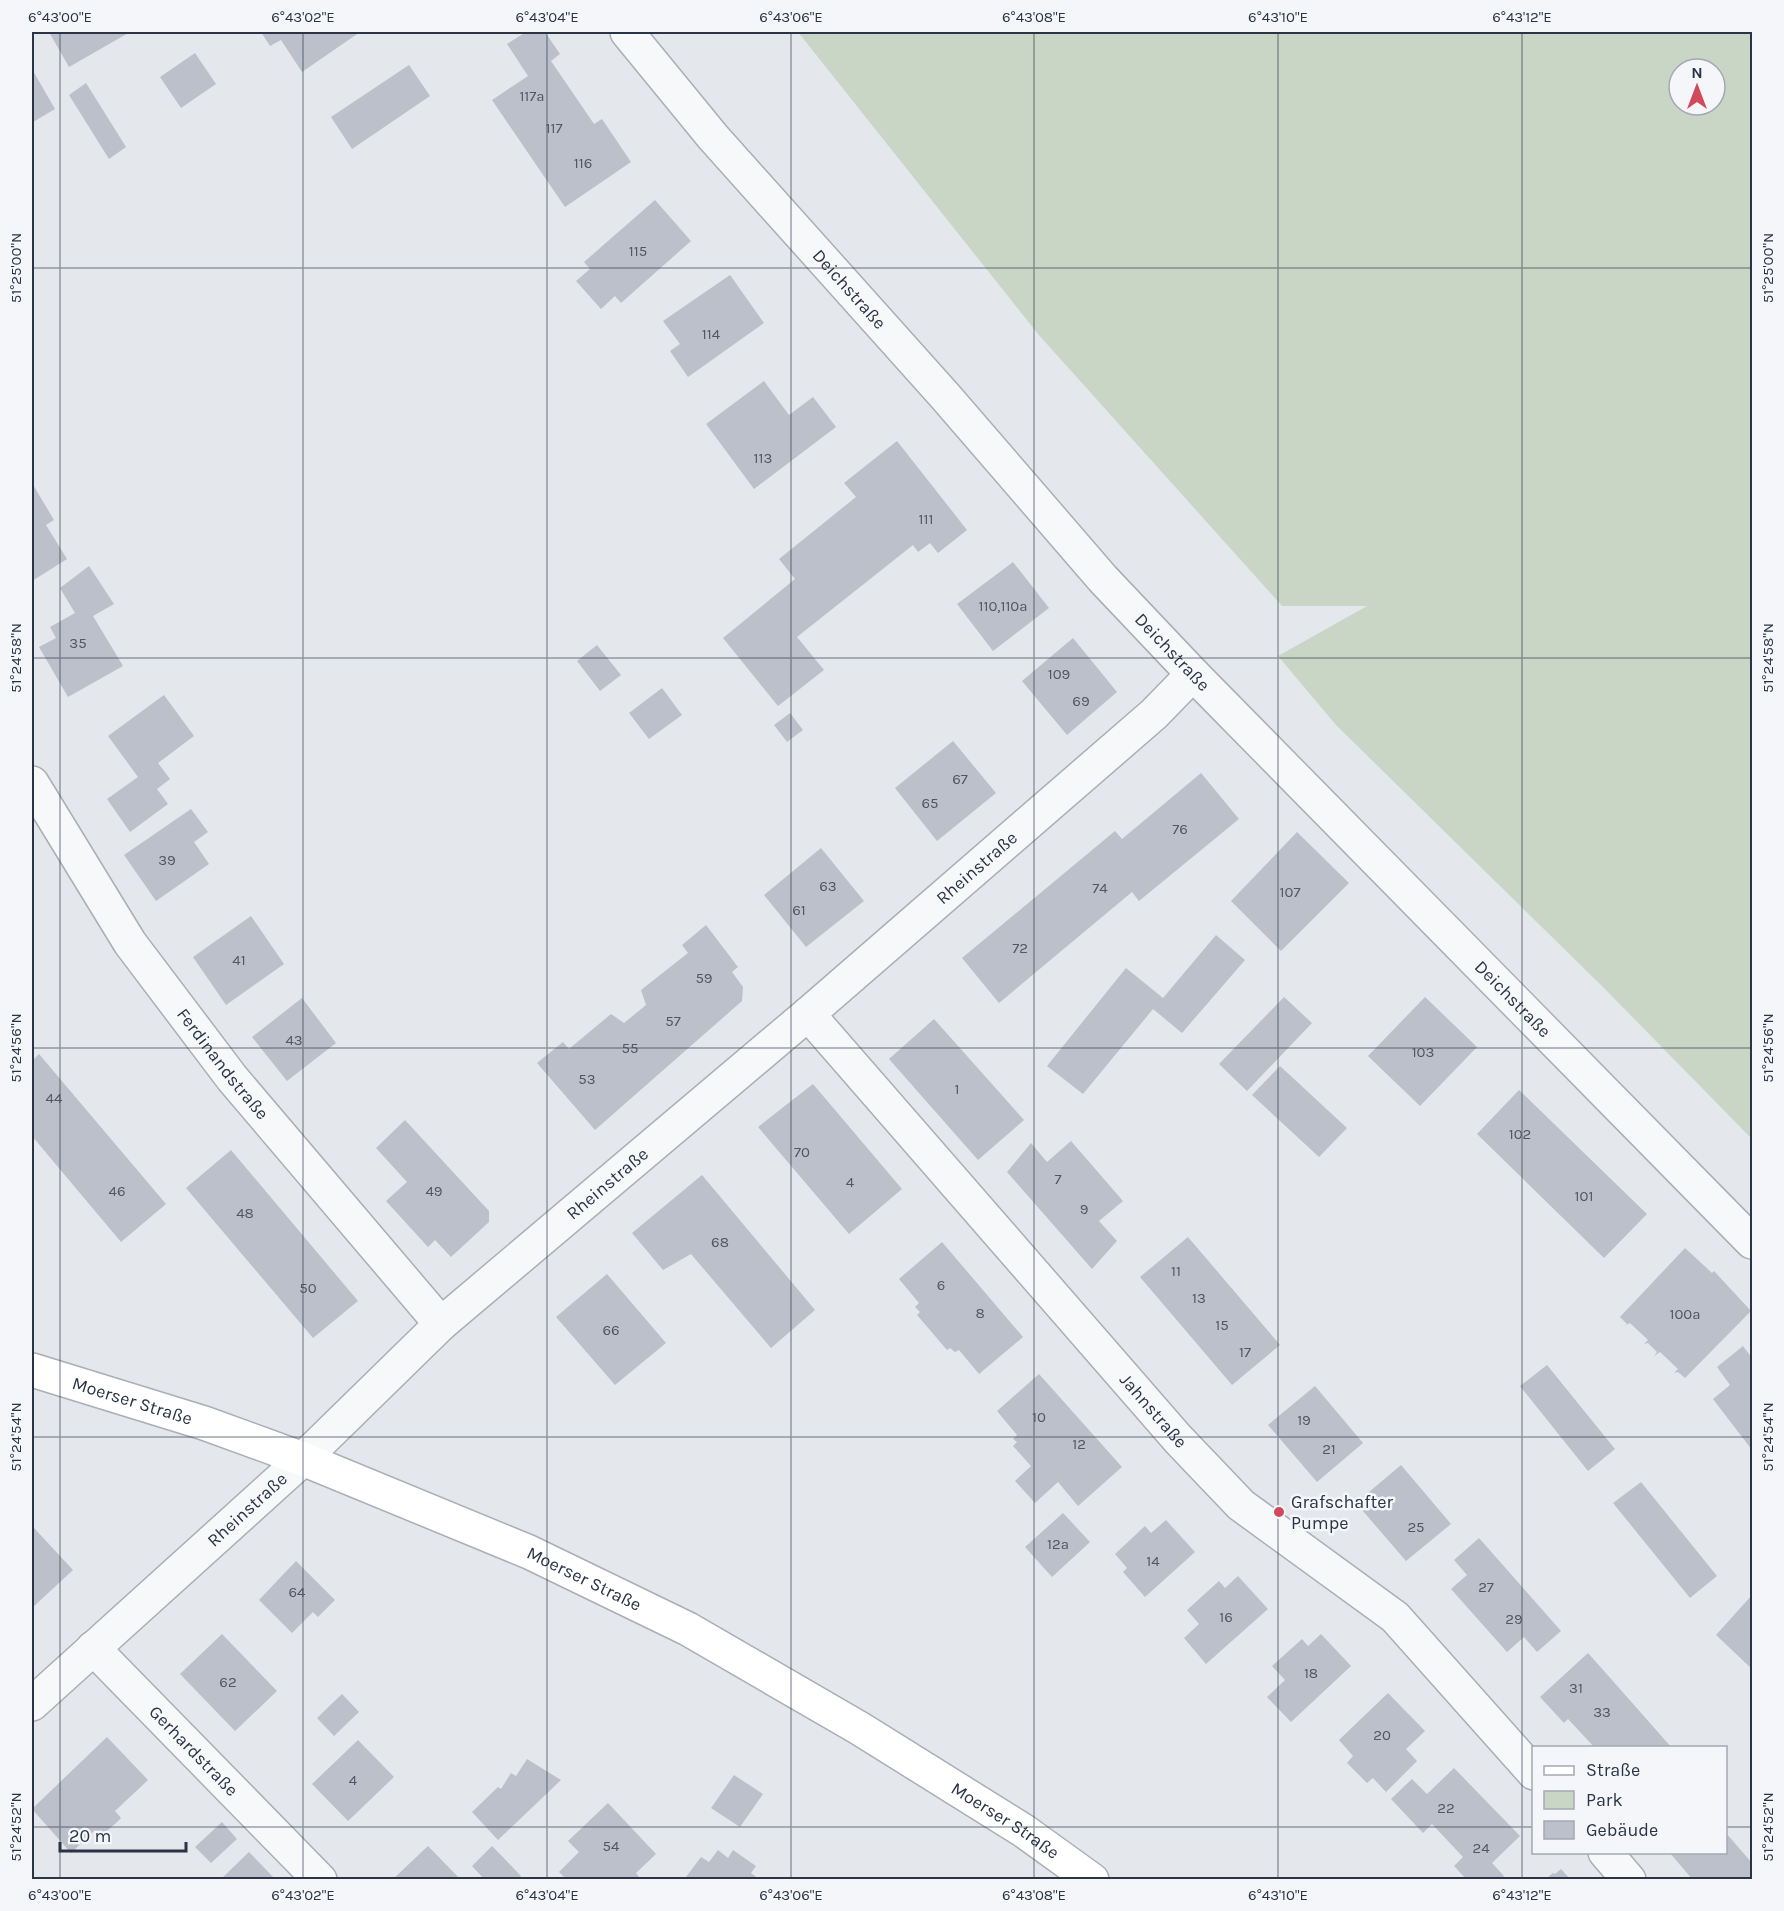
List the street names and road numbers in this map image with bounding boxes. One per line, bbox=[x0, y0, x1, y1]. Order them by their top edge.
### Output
street label: Deichstraße bbox=[808, 245, 891, 334]
street label: Deichstraße bbox=[1130, 608, 1215, 696]
street label: Rheinstraße bbox=[932, 827, 1022, 909]
street label: Deichstraße bbox=[1470, 956, 1556, 1042]
street label: Ferdinandstraße bbox=[172, 1004, 274, 1124]
street label: Rheinstraße bbox=[562, 1143, 653, 1224]
street label: Jahnstraße bbox=[1115, 1369, 1192, 1453]
street label: Moerser Straße bbox=[69, 1372, 195, 1430]
street label: Rheinstraße bbox=[203, 1468, 292, 1551]
street label: Moerser Straße bbox=[523, 1542, 645, 1616]
street label: Gerhardstraße bbox=[144, 1701, 243, 1801]
street label: Moerser Straße bbox=[947, 1777, 1064, 1864]

